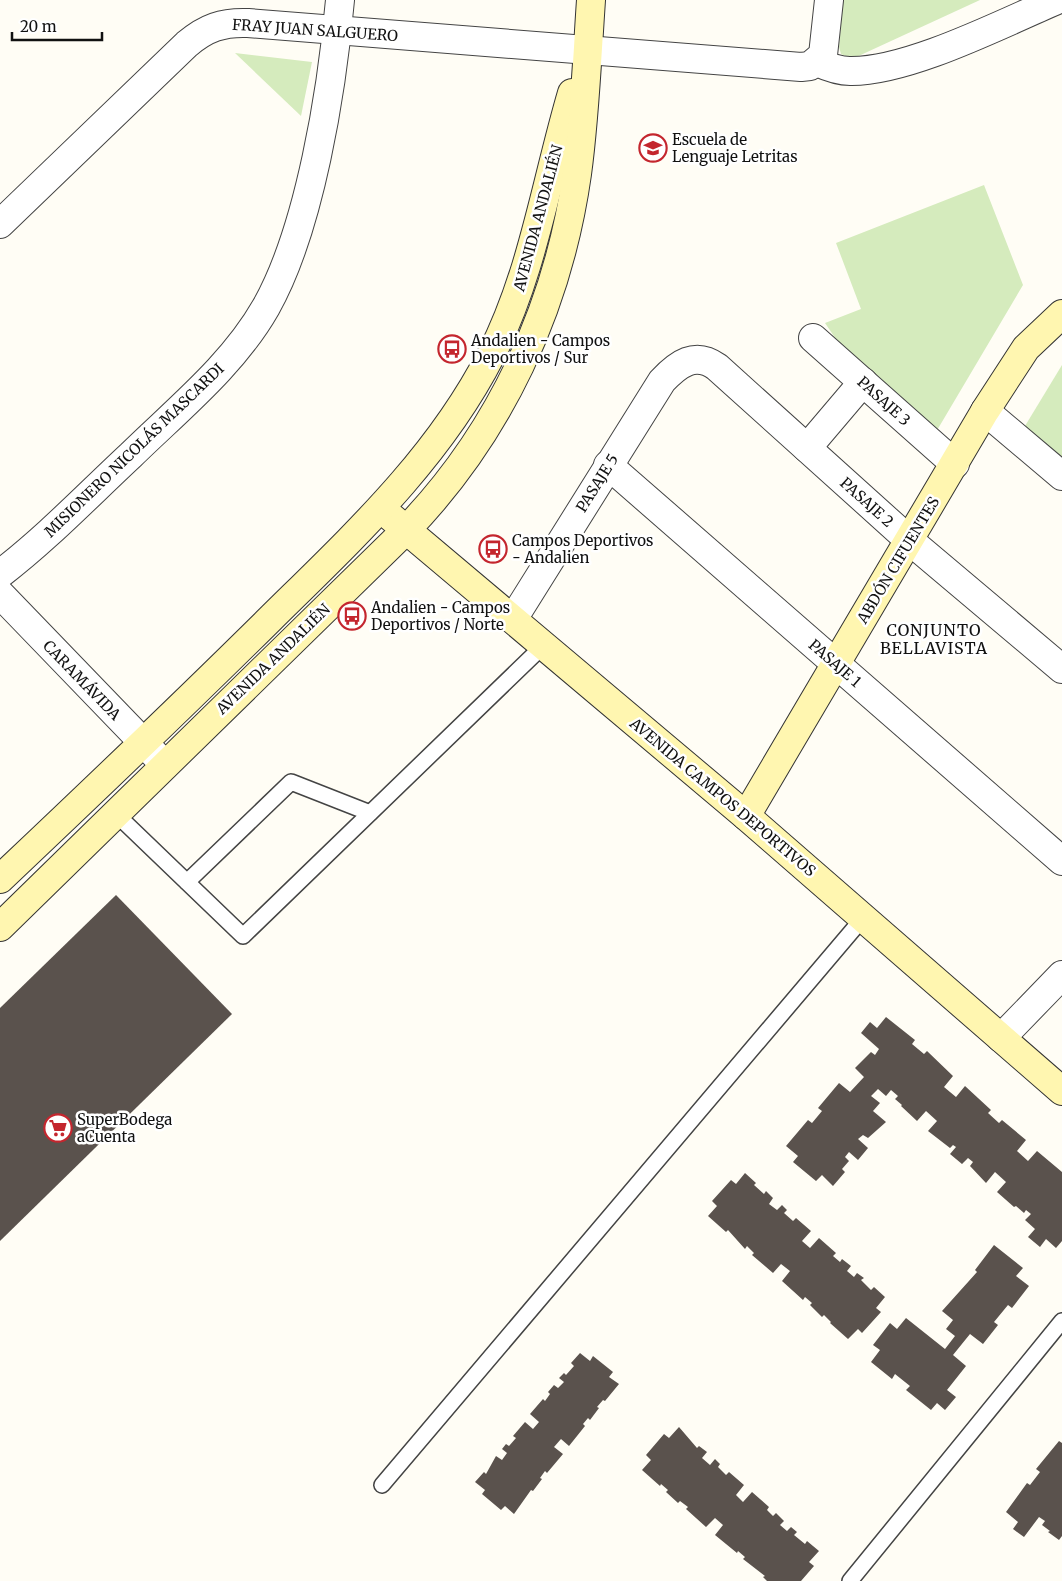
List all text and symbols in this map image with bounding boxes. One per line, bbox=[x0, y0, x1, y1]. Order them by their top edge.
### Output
scale bar bbox=[12, 10, 102, 42]
street label: FRAY JUAN SALGUERO bbox=[232, 15, 399, 45]
text: 20 m bbox=[20, 17, 57, 36]
place label: Escuela de Lenguaje Letritas bbox=[672, 130, 798, 166]
school or university icon: Escuela de Lenguaje Letritas bbox=[638, 133, 668, 163]
street label: AVENIDA ANDALIÉN bbox=[508, 142, 567, 294]
place label: Andalien - Campos Deportivos / Sur bbox=[470, 331, 610, 367]
bus stop icon: Andalien - Campos Deportivos / Sur bbox=[437, 334, 467, 364]
street label: MISIONERO NICOLÁS MASCARDI bbox=[40, 358, 228, 541]
street label: PASAJE 3 bbox=[853, 372, 915, 430]
street label: PASAJE 5 bbox=[572, 450, 622, 516]
street label: PASAJE 2 bbox=[836, 473, 898, 531]
street label: ABDÓN CIFUENTES bbox=[851, 493, 943, 628]
place label: Campos Deportivos - Andalien bbox=[512, 531, 653, 567]
bus stop icon: Campos Deportivos - Andalien bbox=[478, 534, 508, 564]
place label: Andalien - Campos Deportivos / Norte bbox=[370, 598, 510, 634]
street label: AVENIDA ANDALIÉN bbox=[211, 599, 334, 719]
bus stop icon: Andalien - Campos Deportivos / Norte bbox=[337, 601, 367, 631]
district label: CONJUNTO BELLAVISTA bbox=[880, 620, 988, 658]
street label: CARAMÁVIDA bbox=[39, 635, 126, 724]
street label: PASAJE 1 bbox=[805, 635, 865, 691]
street label: AVENIDA CAMPOS DEPORTIVOS bbox=[626, 713, 820, 880]
place label: SuperBodega aCuenta bbox=[77, 1110, 172, 1146]
supermarket icon: SuperBodega aCuenta bbox=[43, 1113, 73, 1143]

